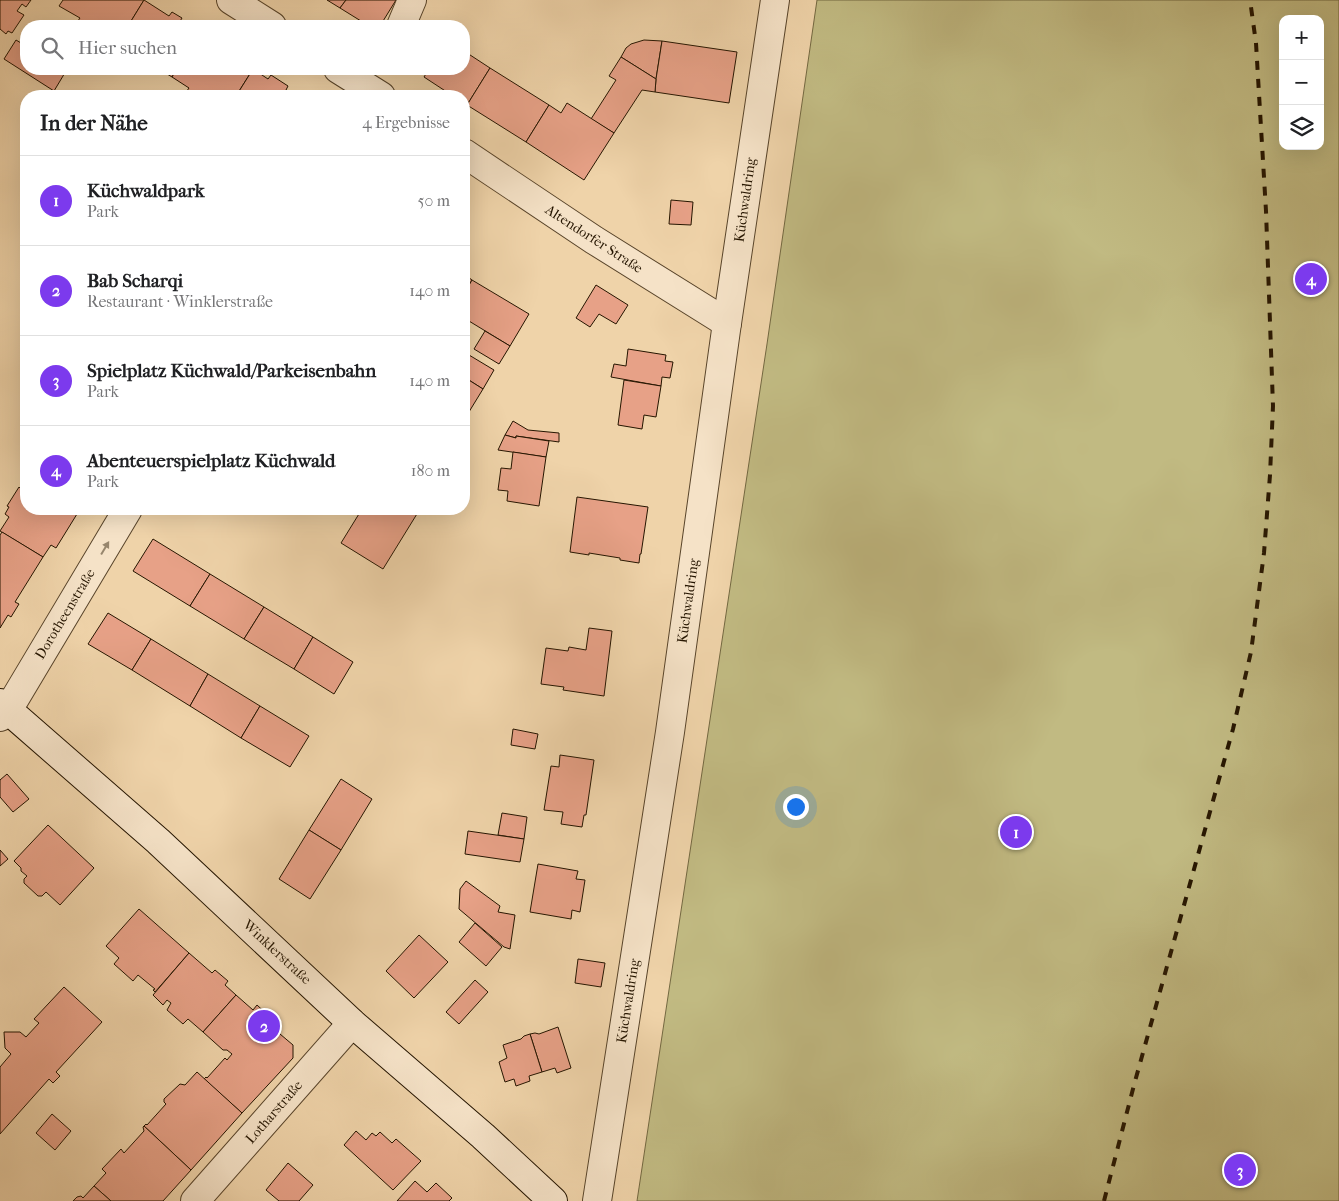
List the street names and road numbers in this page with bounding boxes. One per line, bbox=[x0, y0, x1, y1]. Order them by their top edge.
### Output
street label: Küchwaldring bbox=[731, 156, 759, 243]
street label: Altendorfer Straße bbox=[541, 201, 646, 277]
street label: Küchwaldring bbox=[674, 557, 702, 644]
street label: Dorotheenstraße bbox=[31, 566, 99, 662]
street label: Winklerstraße bbox=[239, 915, 315, 988]
street label: Küchwaldring bbox=[613, 957, 643, 1044]
street label: Lotharstraße bbox=[242, 1077, 306, 1147]

